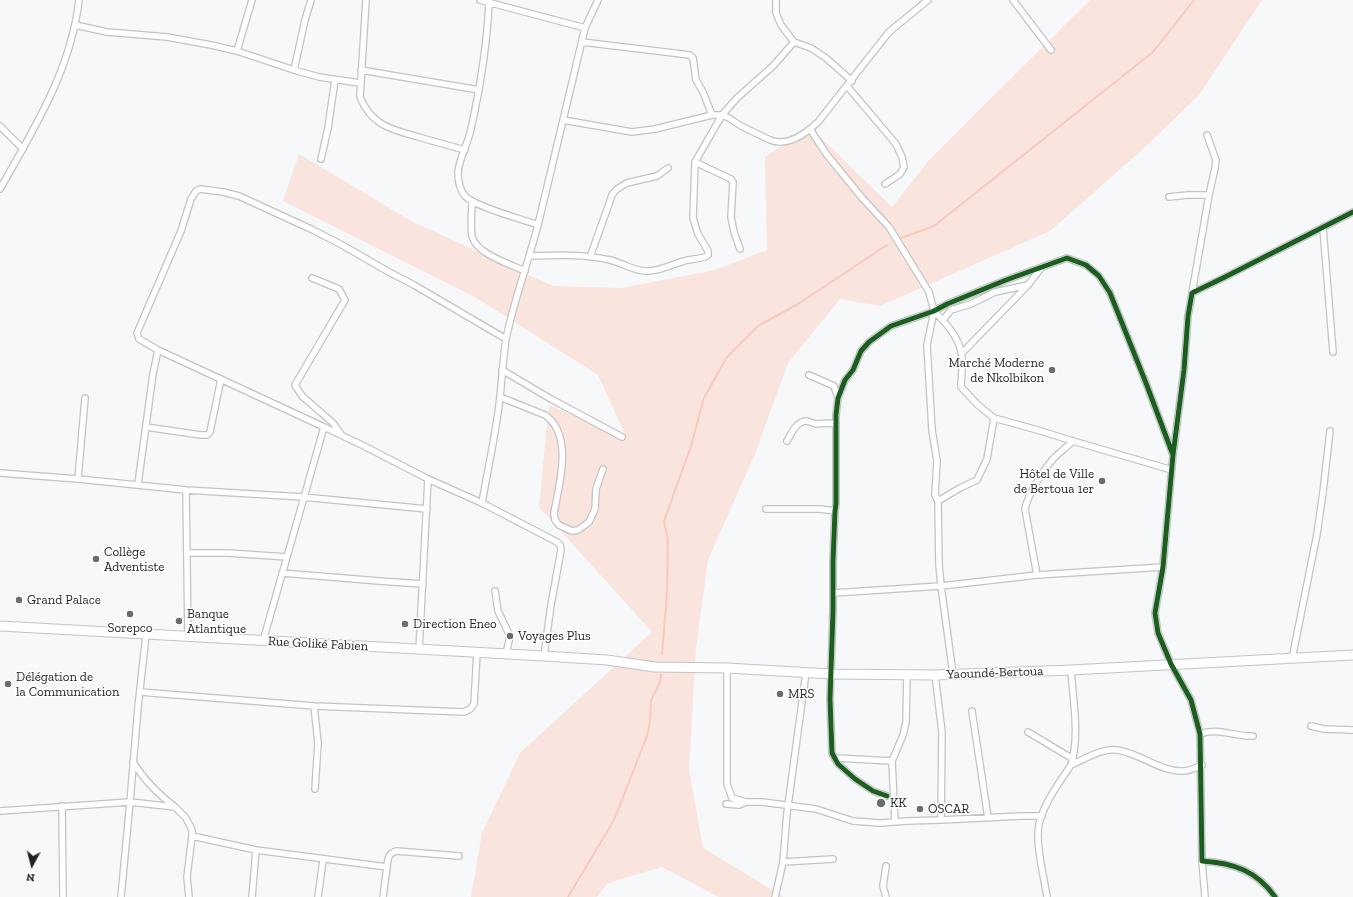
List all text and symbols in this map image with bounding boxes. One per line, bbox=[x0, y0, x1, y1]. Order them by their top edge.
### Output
place label: Marché Moderne de Nkolbikon bbox=[948, 355, 1044, 386]
marker: Marché Moderne de Nkolbikon bbox=[1047, 365, 1057, 375]
place label: Hôtel de Ville de Bertoua 1er bbox=[1014, 466, 1094, 497]
marker: Hôtel de Ville de Bertoua 1er bbox=[1097, 476, 1107, 486]
place label: Collège Adventiste bbox=[104, 544, 164, 575]
marker: Collège Adventiste bbox=[91, 554, 101, 564]
place label: Grand Palace bbox=[27, 592, 101, 608]
marker: Grand Palace bbox=[14, 595, 24, 605]
place label: Banque Atlantique bbox=[187, 606, 246, 637]
marker: Sorepco bbox=[125, 609, 135, 619]
marker: Banque Atlantique bbox=[174, 616, 184, 626]
place label: Direction Eneo bbox=[413, 616, 497, 632]
marker: Direction Eneo bbox=[400, 619, 410, 629]
place label: Sorepco bbox=[108, 620, 152, 636]
place label: Voyages Plus bbox=[518, 628, 591, 644]
marker: Voyages Plus bbox=[505, 631, 515, 641]
street label: Rue Goliké Fabien bbox=[268, 634, 368, 654]
street label: Yaoundé-Bertoua bbox=[946, 664, 1044, 682]
place label: Délégation de la Communication bbox=[16, 669, 119, 700]
marker: Délégation de la Communication bbox=[3, 679, 13, 689]
place label: MRS bbox=[788, 686, 814, 702]
marker: MRS bbox=[775, 689, 785, 699]
place label: KK bbox=[890, 795, 907, 811]
marker: KK bbox=[875, 797, 887, 809]
place label: OSCAR bbox=[928, 801, 969, 817]
marker: OSCAR bbox=[915, 804, 925, 814]
north arrow bbox=[12, 845, 52, 885]
text: N bbox=[26, 870, 35, 884]

